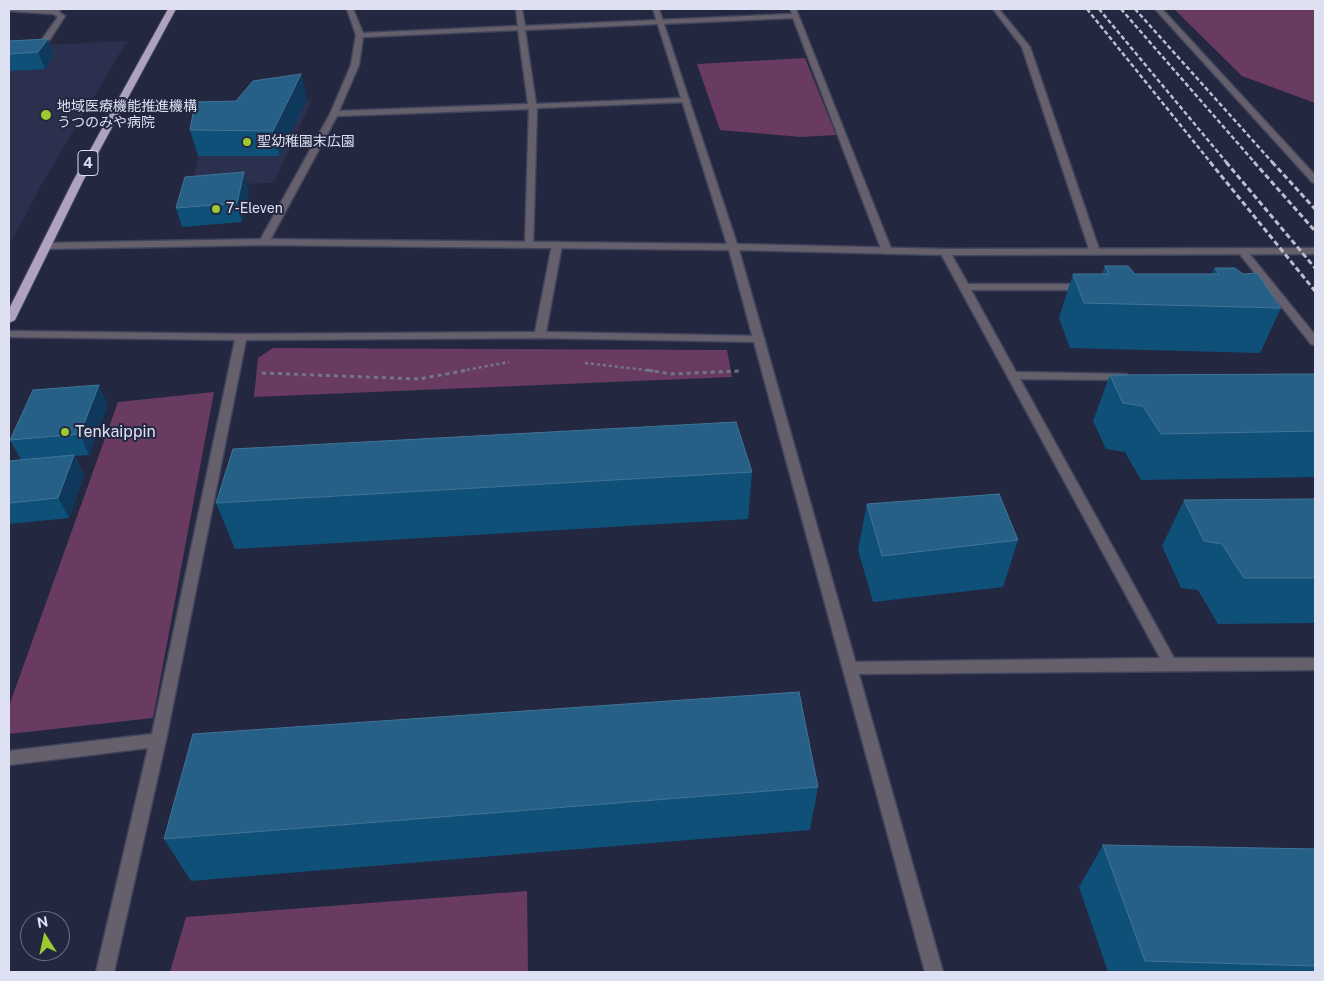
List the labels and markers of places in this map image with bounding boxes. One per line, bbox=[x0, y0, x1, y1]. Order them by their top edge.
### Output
place label: 地域医療機能推進機構 うつのみや病院 bbox=[57, 99, 197, 132]
marker: 地域医療機能推進機構 うつのみや病院 bbox=[39, 108, 53, 122]
place label: 聖幼稚園末広園 bbox=[257, 134, 355, 150]
marker: 聖幼稚園末広園 bbox=[241, 136, 253, 148]
place label: 7-Eleven bbox=[226, 201, 283, 217]
marker: 7-Eleven bbox=[210, 203, 222, 215]
place label: Tenkaippin bbox=[75, 422, 156, 442]
marker: Tenkaippin bbox=[59, 426, 71, 438]

